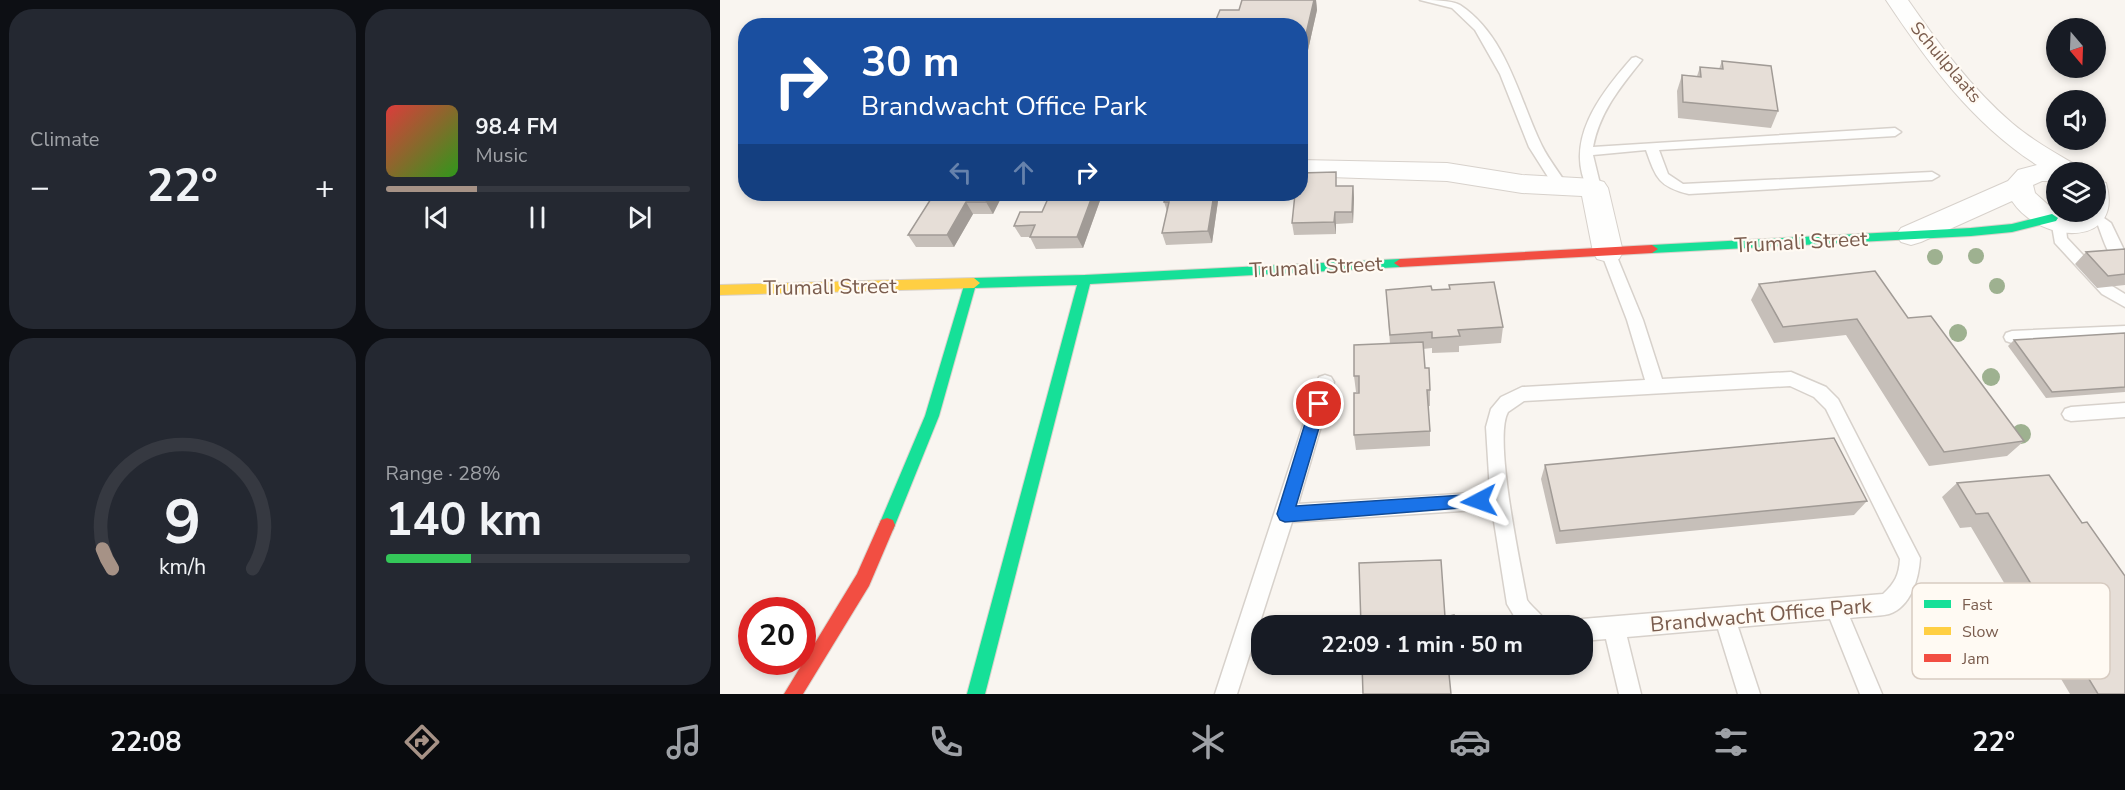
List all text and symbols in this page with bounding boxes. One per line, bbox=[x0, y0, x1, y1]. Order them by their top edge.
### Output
street label: Schuilplaats bbox=[1905, 16, 1987, 108]
north arrow bbox=[2046, 18, 2106, 78]
map controls bbox=[2046, 18, 2106, 222]
text: 30 m bbox=[861, 34, 960, 91]
icon: right bbox=[762, 42, 840, 120]
text: Brandwacht Office Park bbox=[861, 88, 1147, 125]
button: sound bbox=[2046, 90, 2106, 150]
text: 98.4 FM bbox=[476, 112, 558, 142]
text: Climate bbox=[30, 126, 99, 153]
text: Music bbox=[476, 142, 527, 169]
text: 22° bbox=[147, 156, 218, 217]
icon: left bbox=[944, 156, 977, 189]
icon: ahead bbox=[1007, 156, 1040, 189]
icon: right bbox=[1070, 156, 1103, 189]
button: layers bbox=[2046, 162, 2106, 222]
text: − bbox=[30, 165, 50, 210]
text: + bbox=[315, 165, 335, 210]
icon: previous bbox=[420, 201, 453, 234]
icon: pause bbox=[521, 201, 554, 234]
icon: next bbox=[623, 201, 656, 234]
street label: Trumali Street bbox=[1734, 224, 1869, 259]
street label: Trumali Street bbox=[1249, 249, 1384, 284]
street label: Trumali Street bbox=[763, 272, 897, 302]
pin bbox=[1293, 378, 1344, 429]
icon: arrive bbox=[1302, 387, 1335, 420]
text: Range · 28% bbox=[386, 460, 501, 487]
position arrow bbox=[1447, 469, 1511, 533]
text: 9 bbox=[164, 480, 201, 565]
text: 140 km bbox=[386, 490, 542, 551]
text: km/h bbox=[159, 552, 206, 582]
legend bbox=[1912, 583, 2110, 679]
street label: Brandwacht Office Park bbox=[1649, 591, 1873, 639]
text: Fast bbox=[1962, 594, 1993, 616]
speed limit sign: 20 bbox=[738, 597, 816, 675]
text: Slow bbox=[1962, 621, 1999, 643]
text: 22:09 · 1 min · 50 m bbox=[1321, 630, 1523, 660]
text: Jam bbox=[1961, 648, 1989, 670]
icon: directions bbox=[401, 721, 443, 763]
icon: music bbox=[663, 721, 705, 763]
icon: phone bbox=[925, 721, 967, 763]
icon: climate bbox=[1187, 721, 1229, 763]
icon: car bbox=[1449, 721, 1491, 763]
icon: filters bbox=[1710, 721, 1752, 763]
text: 22:08 bbox=[110, 724, 181, 761]
text: 22° bbox=[1972, 724, 2015, 761]

